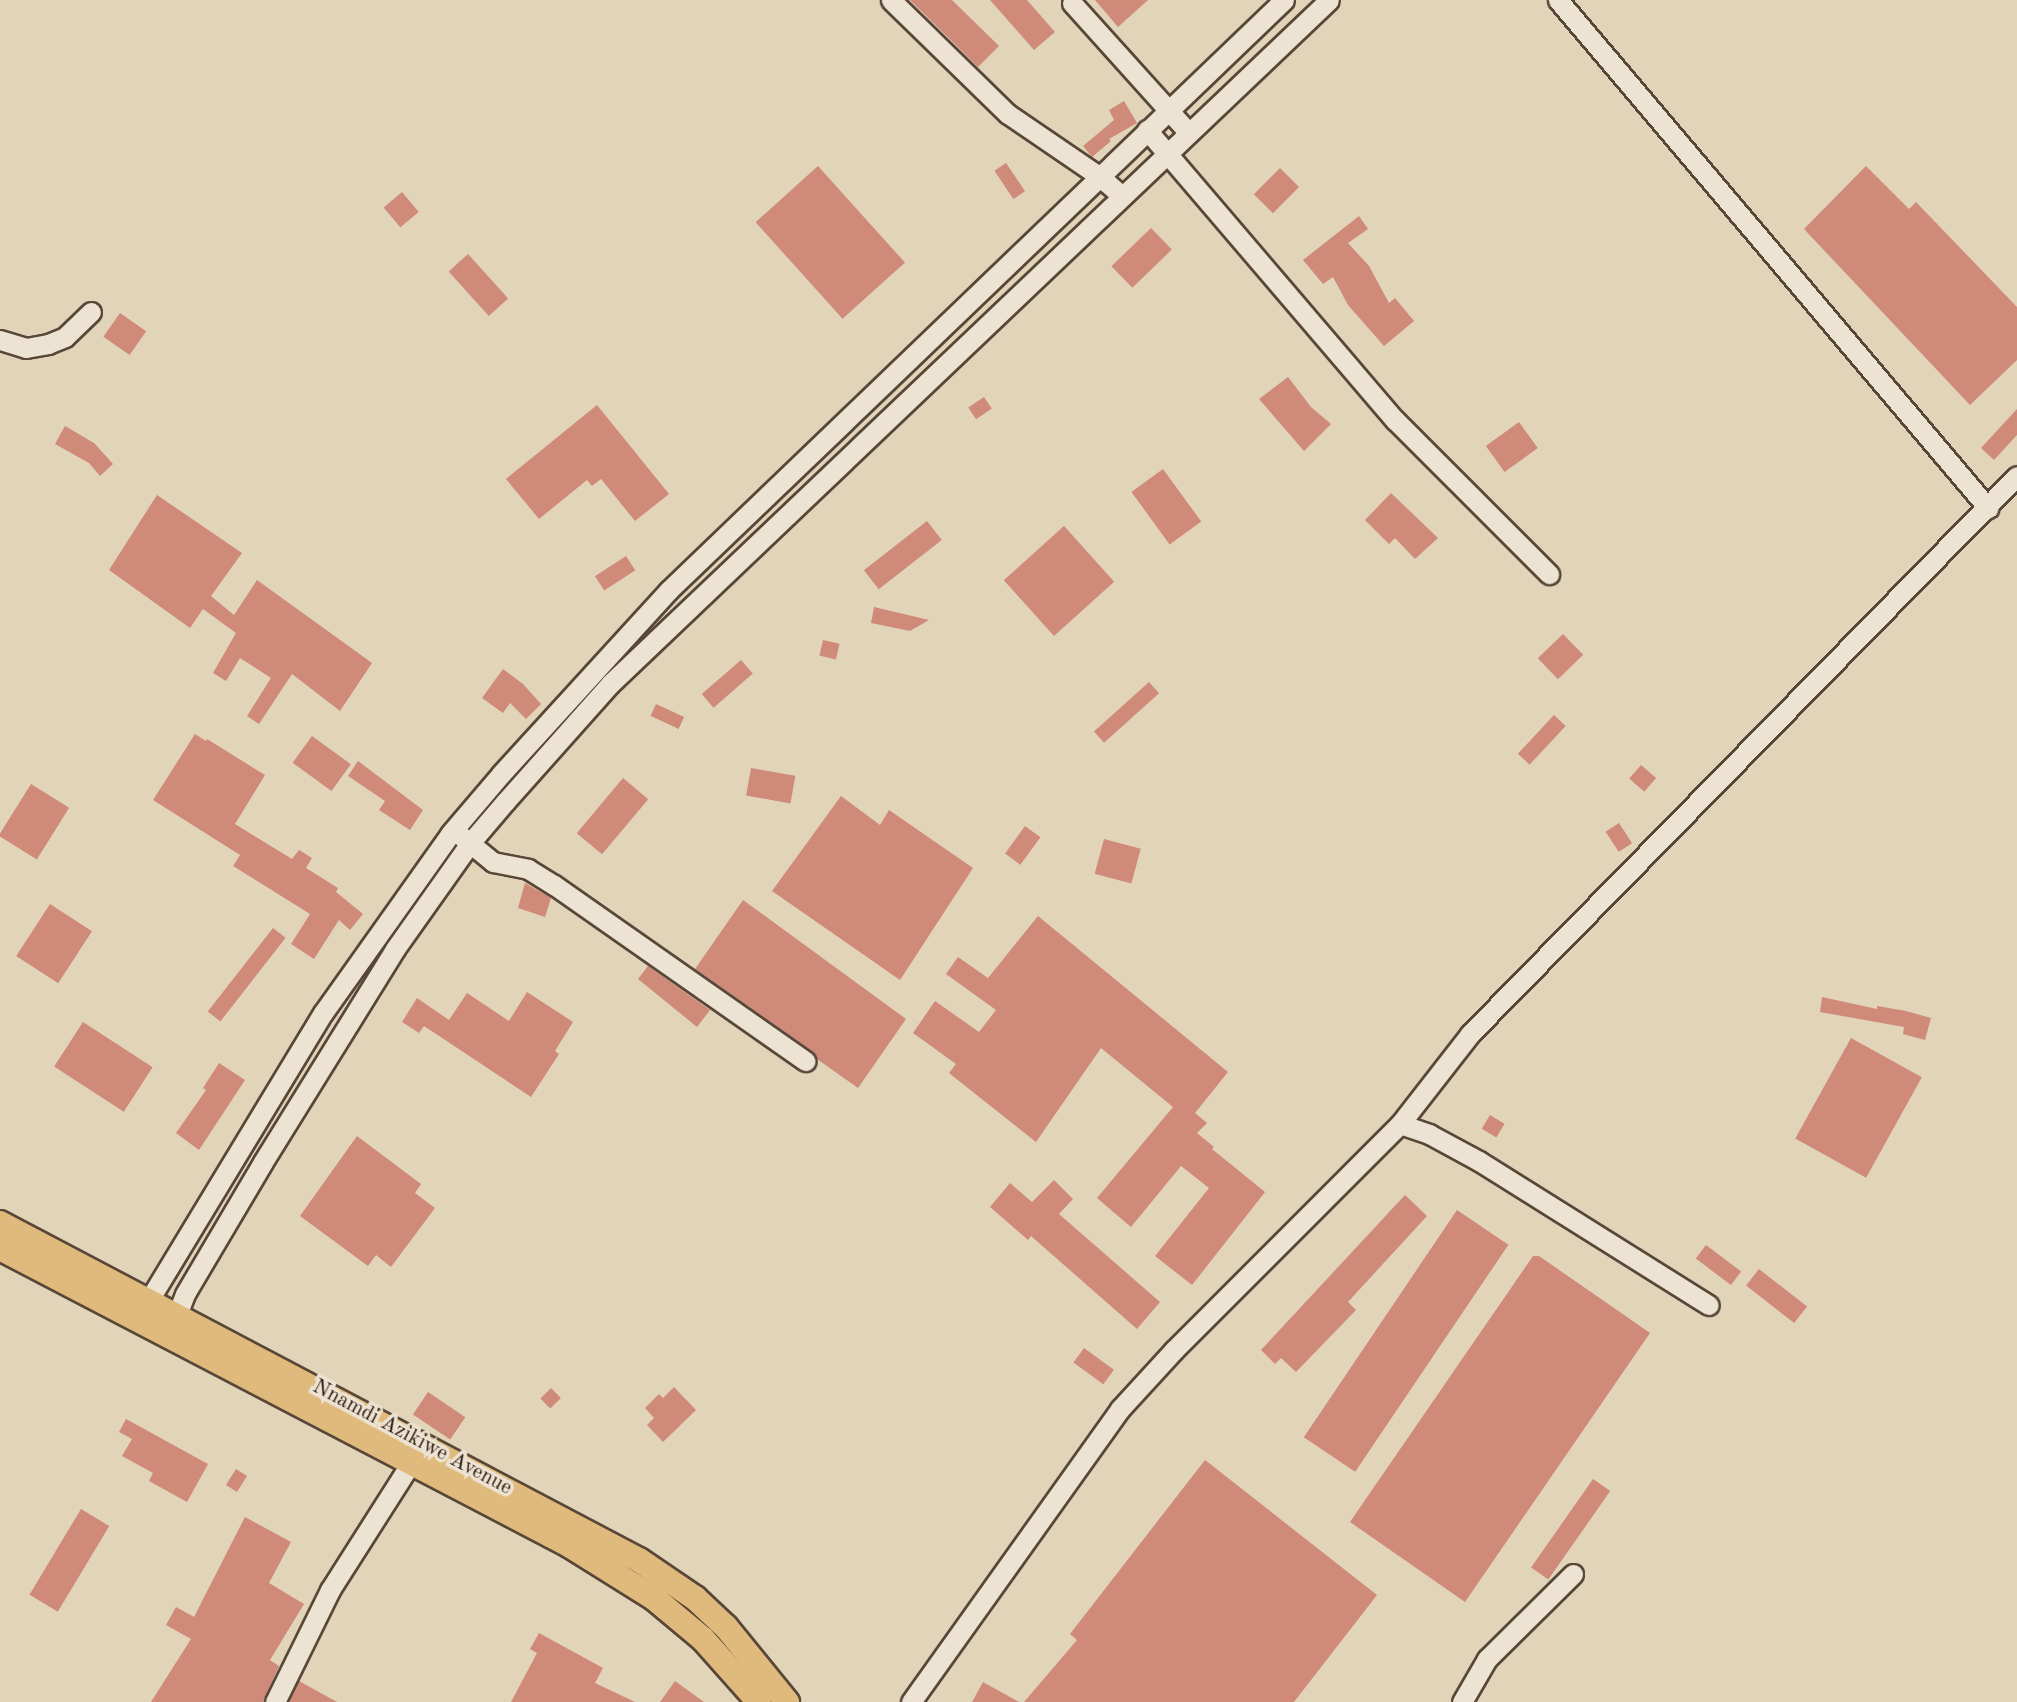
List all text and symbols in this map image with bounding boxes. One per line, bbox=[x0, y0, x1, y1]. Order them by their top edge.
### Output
street label: Nnamdi Azikiwe Avenue bbox=[308, 1375, 516, 1501]

